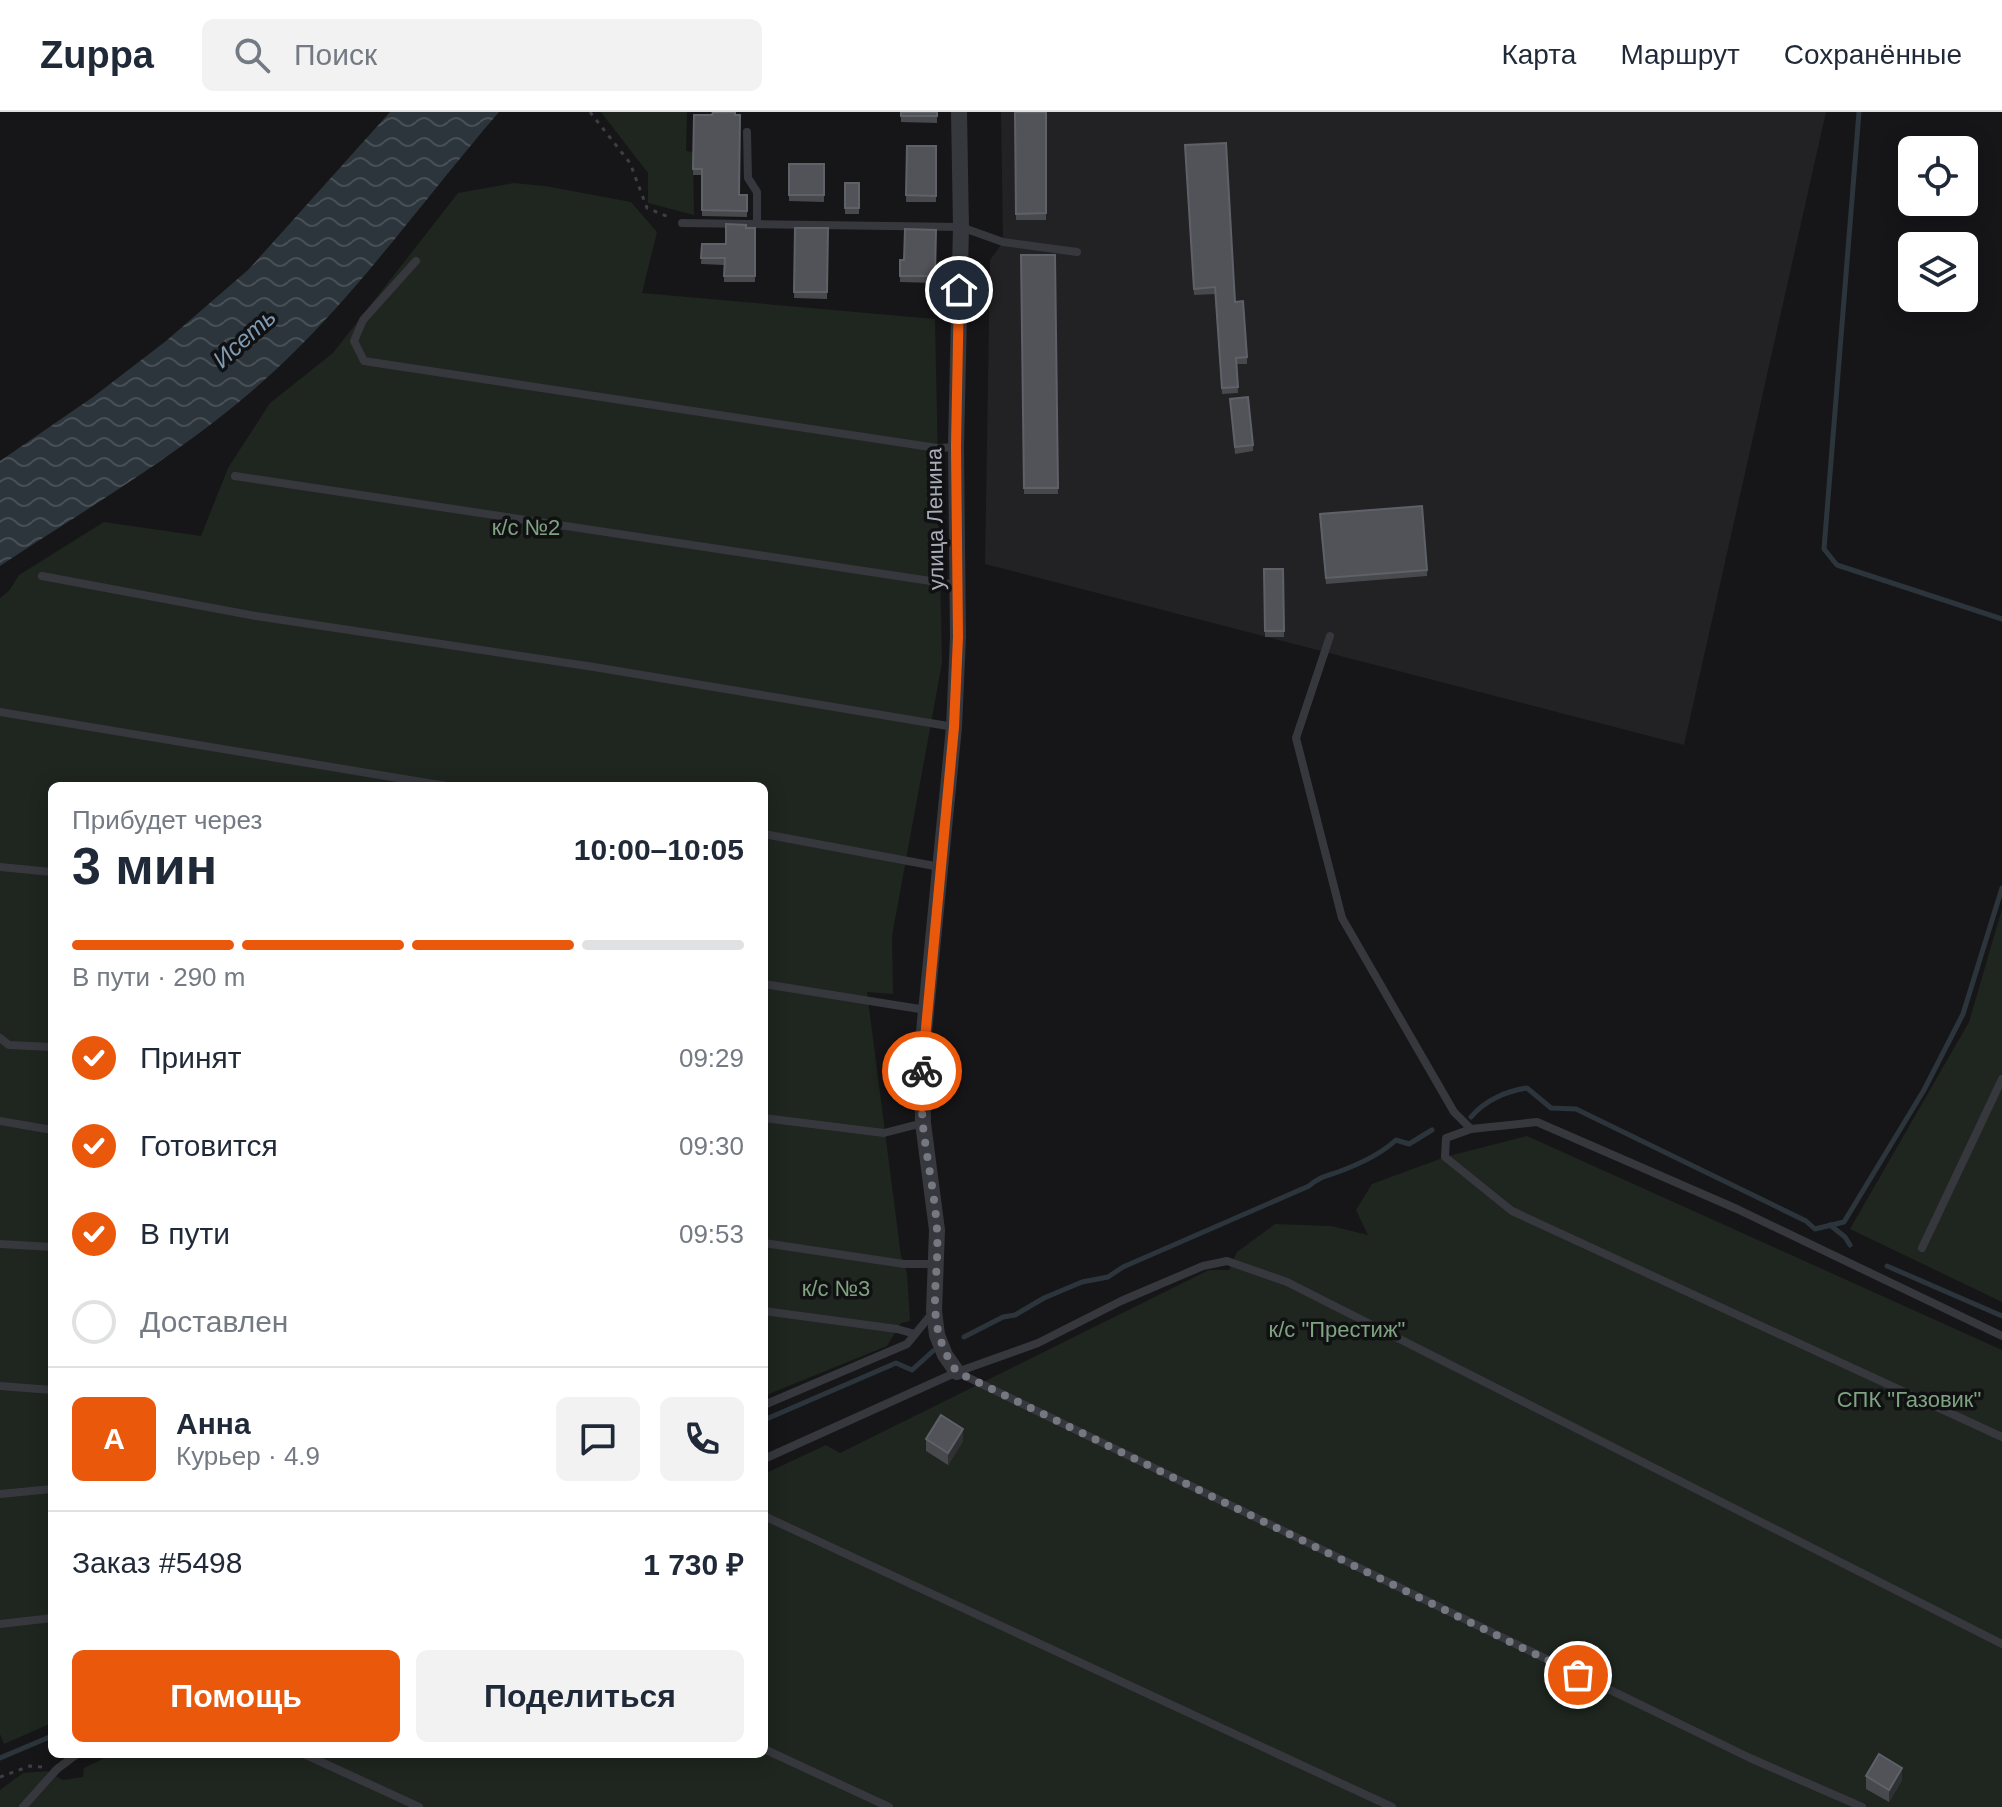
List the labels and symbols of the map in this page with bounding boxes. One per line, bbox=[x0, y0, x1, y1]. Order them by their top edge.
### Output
pin bbox=[925, 256, 993, 324]
water label: Исеть bbox=[207, 303, 281, 373]
street label: улица Ленина bbox=[921, 447, 949, 590]
park label: к/с №2 bbox=[492, 515, 560, 540]
courier bbox=[882, 1031, 962, 1111]
park label: к/с №3 bbox=[802, 1276, 870, 1301]
park label: к/с "Престиж" bbox=[1269, 1317, 1405, 1342]
park label: СПК "Газовик" bbox=[1837, 1387, 1981, 1412]
pin bbox=[1544, 1641, 1612, 1709]

